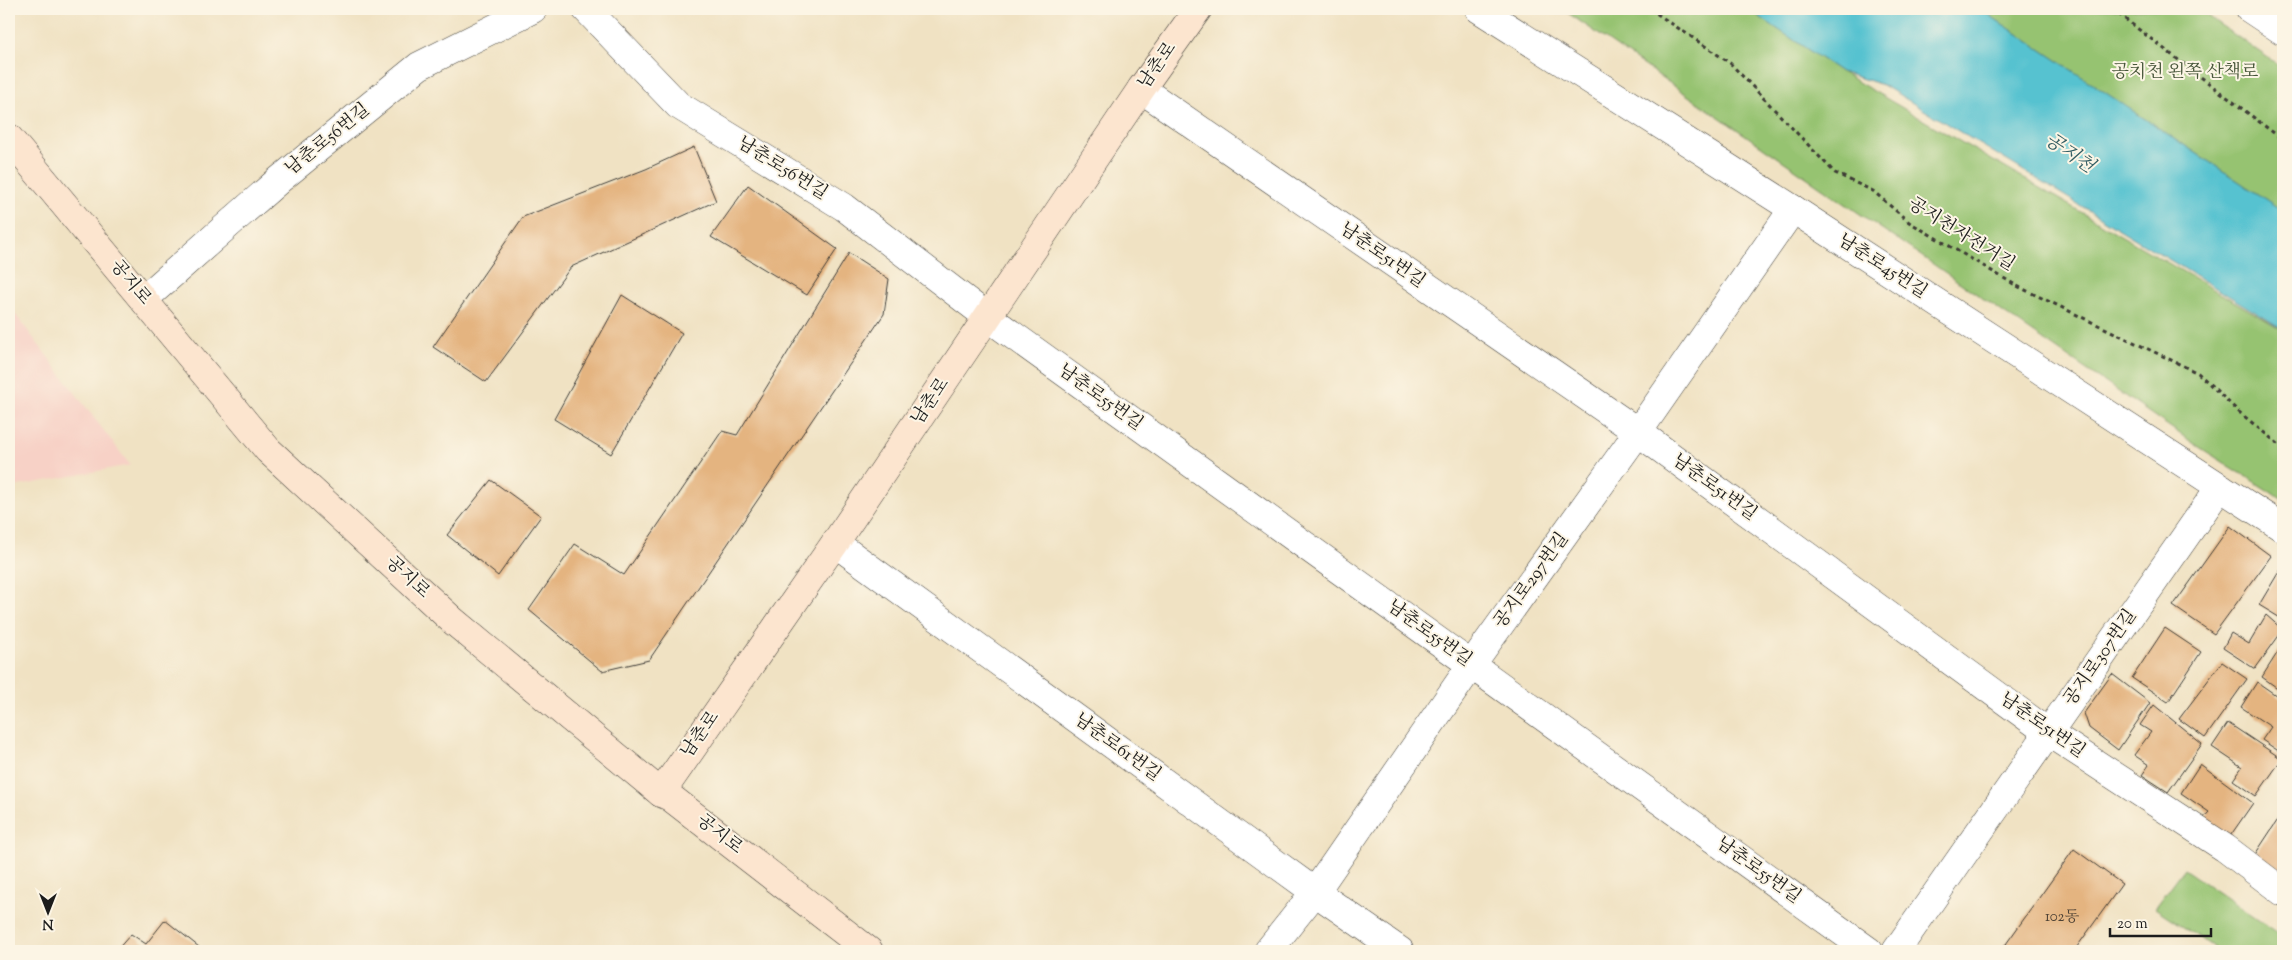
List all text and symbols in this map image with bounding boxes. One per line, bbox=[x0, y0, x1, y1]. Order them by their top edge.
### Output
street label: 남춘로 bbox=[1132, 37, 1184, 95]
park label: 공치천 왼쪽 산책로 bbox=[2112, 60, 2258, 86]
street label: 남춘로56번길 bbox=[280, 98, 376, 182]
water label: 공지천 bbox=[2039, 127, 2101, 182]
street label: 남춘로56번길 bbox=[732, 131, 832, 207]
street label: 공지천자전거길 bbox=[1902, 192, 2020, 278]
street label: 남춘로51번길 bbox=[1334, 217, 1430, 295]
street label: 남춘로45번길 bbox=[1832, 228, 1932, 306]
street label: 공지로 bbox=[103, 255, 157, 311]
street label: 남춘로55번길 bbox=[1052, 358, 1148, 438]
street label: 남춘로 bbox=[906, 373, 956, 431]
street label: 남춘로51번길 bbox=[1666, 448, 1762, 528]
street label: 공지로297번길 bbox=[1488, 528, 1576, 634]
street label: 공지로 bbox=[379, 551, 435, 605]
street label: 남춘로55번길 bbox=[1381, 594, 1477, 674]
street label: 공지로307번길 bbox=[2058, 604, 2144, 712]
street label: 남춘로51번길 bbox=[1994, 687, 2090, 765]
street label: 남춘로 bbox=[675, 706, 727, 764]
street label: 남춘로61번길 bbox=[1068, 708, 1166, 788]
street label: 공지로 bbox=[690, 809, 748, 861]
street label: 남춘로55번길 bbox=[1710, 831, 1806, 911]
north arrow bbox=[22, 888, 72, 938]
scale bar bbox=[2110, 905, 2211, 937]
house number: 102동 bbox=[2045, 907, 2080, 928]
text: N bbox=[42, 913, 54, 933]
text: 20 m bbox=[2117, 914, 2148, 935]

